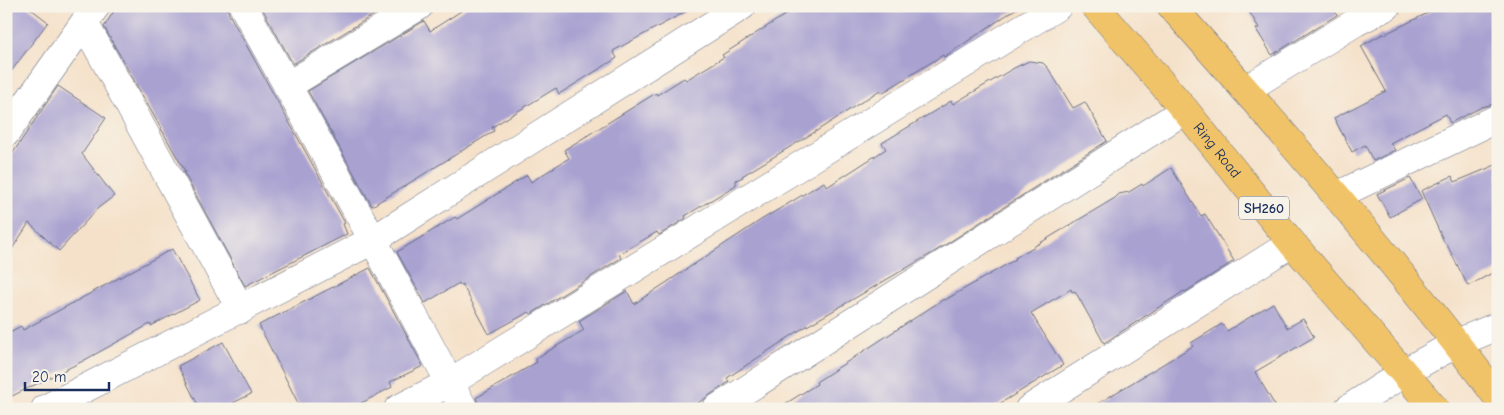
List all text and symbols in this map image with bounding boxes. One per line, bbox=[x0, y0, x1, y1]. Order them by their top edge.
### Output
street label: Ring Road bbox=[1190, 119, 1245, 181]
road number: SH260 bbox=[1239, 197, 1289, 220]
scale bar bbox=[25, 360, 109, 392]
text: 20 m bbox=[32, 368, 66, 386]

